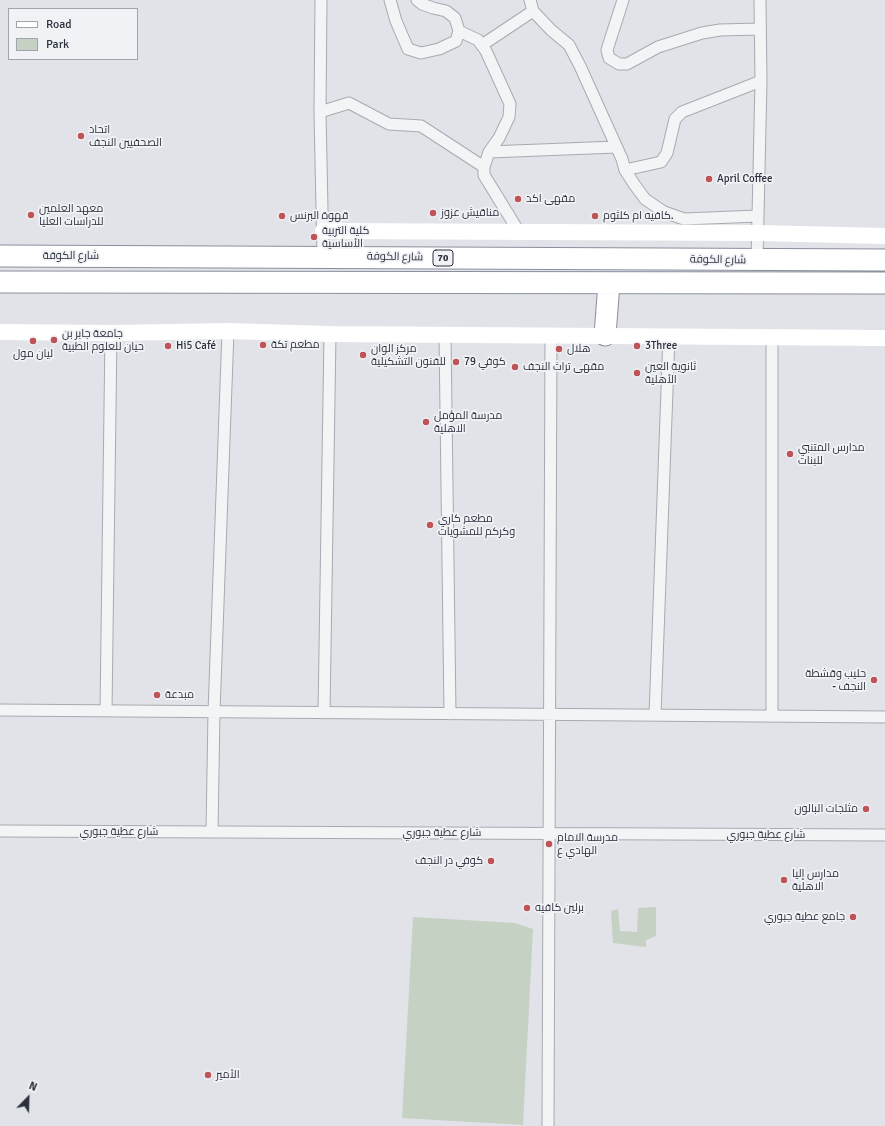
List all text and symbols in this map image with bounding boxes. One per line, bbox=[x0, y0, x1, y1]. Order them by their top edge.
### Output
legend bbox=[8, 8, 138, 60]
text: Road bbox=[46, 17, 72, 32]
text: Park bbox=[46, 37, 69, 52]
place label: اتحاد الصحفيين النجف bbox=[89, 123, 162, 149]
marker: اتحاد الصحفيين النجف bbox=[76, 131, 86, 141]
place label: April Coffee bbox=[717, 172, 773, 186]
marker: April Coffee bbox=[704, 174, 714, 184]
place label: مقهى اكد bbox=[526, 192, 575, 206]
marker: مقهى اكد bbox=[513, 194, 523, 204]
place label: معهد العلمين للدراسات العليا bbox=[39, 202, 103, 228]
place label: مناقيش عزوز bbox=[441, 206, 499, 220]
marker: مناقيش عزوز bbox=[428, 208, 438, 218]
place label: قهوة البرنس bbox=[290, 209, 348, 223]
place label: كافيه ام كلثوم. bbox=[603, 209, 674, 223]
marker: معهد العلمين للدراسات العليا bbox=[26, 210, 36, 220]
marker: قهوة البرنس bbox=[277, 211, 287, 221]
marker: كافيه ام كلثوم. bbox=[590, 211, 600, 221]
place label: كلية التربية الأساسية bbox=[322, 224, 369, 250]
marker: كلية التربية الأساسية bbox=[309, 232, 319, 242]
street label: شارع الكوفة bbox=[43, 249, 99, 263]
street label: شارع الكوفة bbox=[367, 250, 423, 264]
road number: 70 bbox=[433, 250, 453, 266]
street label: شارع الكوفة bbox=[690, 253, 746, 267]
place label: جامعة جابر بن حيان للعلوم الطبية bbox=[62, 327, 144, 353]
marker: جامعة جابر بن حيان للعلوم الطبية bbox=[49, 335, 59, 345]
marker: ليان مول bbox=[28, 336, 38, 346]
place label: مطعم تكة bbox=[271, 338, 319, 352]
place label: Hi5 Café bbox=[176, 339, 216, 353]
place label: 3Three bbox=[645, 339, 677, 353]
marker: مطعم تكة bbox=[258, 340, 268, 350]
marker: Hi5 Café bbox=[163, 341, 173, 351]
marker: 3Three bbox=[632, 341, 642, 351]
place label: مركز الوان للفنون التشكيلية bbox=[371, 342, 446, 368]
place label: هلال bbox=[567, 342, 590, 356]
marker: هلال bbox=[554, 344, 564, 354]
place label: ليان مول bbox=[13, 347, 53, 361]
marker: مركز الوان للفنون التشكيلية bbox=[358, 350, 368, 360]
place label: كوفي 79 bbox=[464, 355, 506, 369]
marker: كوفي 79 bbox=[451, 357, 461, 367]
place label: مقهى تراث النجف bbox=[523, 360, 604, 374]
place label: ثانوية العين الأهلية bbox=[645, 360, 696, 386]
marker: مقهى تراث النجف bbox=[510, 362, 520, 372]
marker: ثانوية العين الأهلية bbox=[632, 368, 642, 378]
place label: مدرسة المؤمل الاهلية bbox=[434, 409, 502, 435]
marker: مدرسة المؤمل الاهلية bbox=[421, 417, 431, 427]
place label: مدارس المتنبي للبنات bbox=[798, 441, 865, 467]
marker: مدارس المتنبي للبنات bbox=[785, 449, 795, 459]
place label: مطعم كاري وكركم للمشويات bbox=[438, 512, 515, 538]
marker: مطعم كاري وكركم للمشويات bbox=[425, 520, 435, 530]
place label: حليب وقشطة - النجف bbox=[805, 667, 866, 693]
marker: حليب وقشطة - النجف bbox=[869, 675, 879, 685]
place label: مبدعة bbox=[165, 688, 194, 702]
marker: مبدعة bbox=[152, 690, 162, 700]
place label: مثلجات البالون bbox=[794, 802, 858, 816]
marker: مثلجات البالون bbox=[861, 804, 871, 814]
street label: شارع عطية جبوري bbox=[80, 825, 158, 839]
street label: شارع عطية جبوري bbox=[403, 826, 481, 840]
street label: شارع عطية جبوري bbox=[727, 828, 805, 842]
place label: مدرسة الامام الهادي ع bbox=[557, 831, 618, 857]
marker: مدرسة الامام الهادي ع bbox=[544, 839, 554, 849]
place label: كوفي در النجف bbox=[415, 854, 483, 868]
marker: كوفي در النجف bbox=[486, 856, 496, 866]
place label: مدارس إليا الاهلية bbox=[792, 867, 839, 893]
marker: مدارس إليا الاهلية bbox=[779, 875, 789, 885]
place label: برلين كافيه bbox=[535, 901, 584, 915]
marker: برلين كافيه bbox=[522, 903, 532, 913]
place label: جامع عطية جبوري bbox=[764, 910, 845, 924]
marker: جامع عطية جبوري bbox=[848, 912, 858, 922]
place label: الأمير bbox=[216, 1068, 240, 1082]
marker: الأمير bbox=[203, 1070, 213, 1080]
north arrow bbox=[8, 1078, 48, 1118]
text: N bbox=[27, 1079, 39, 1094]

